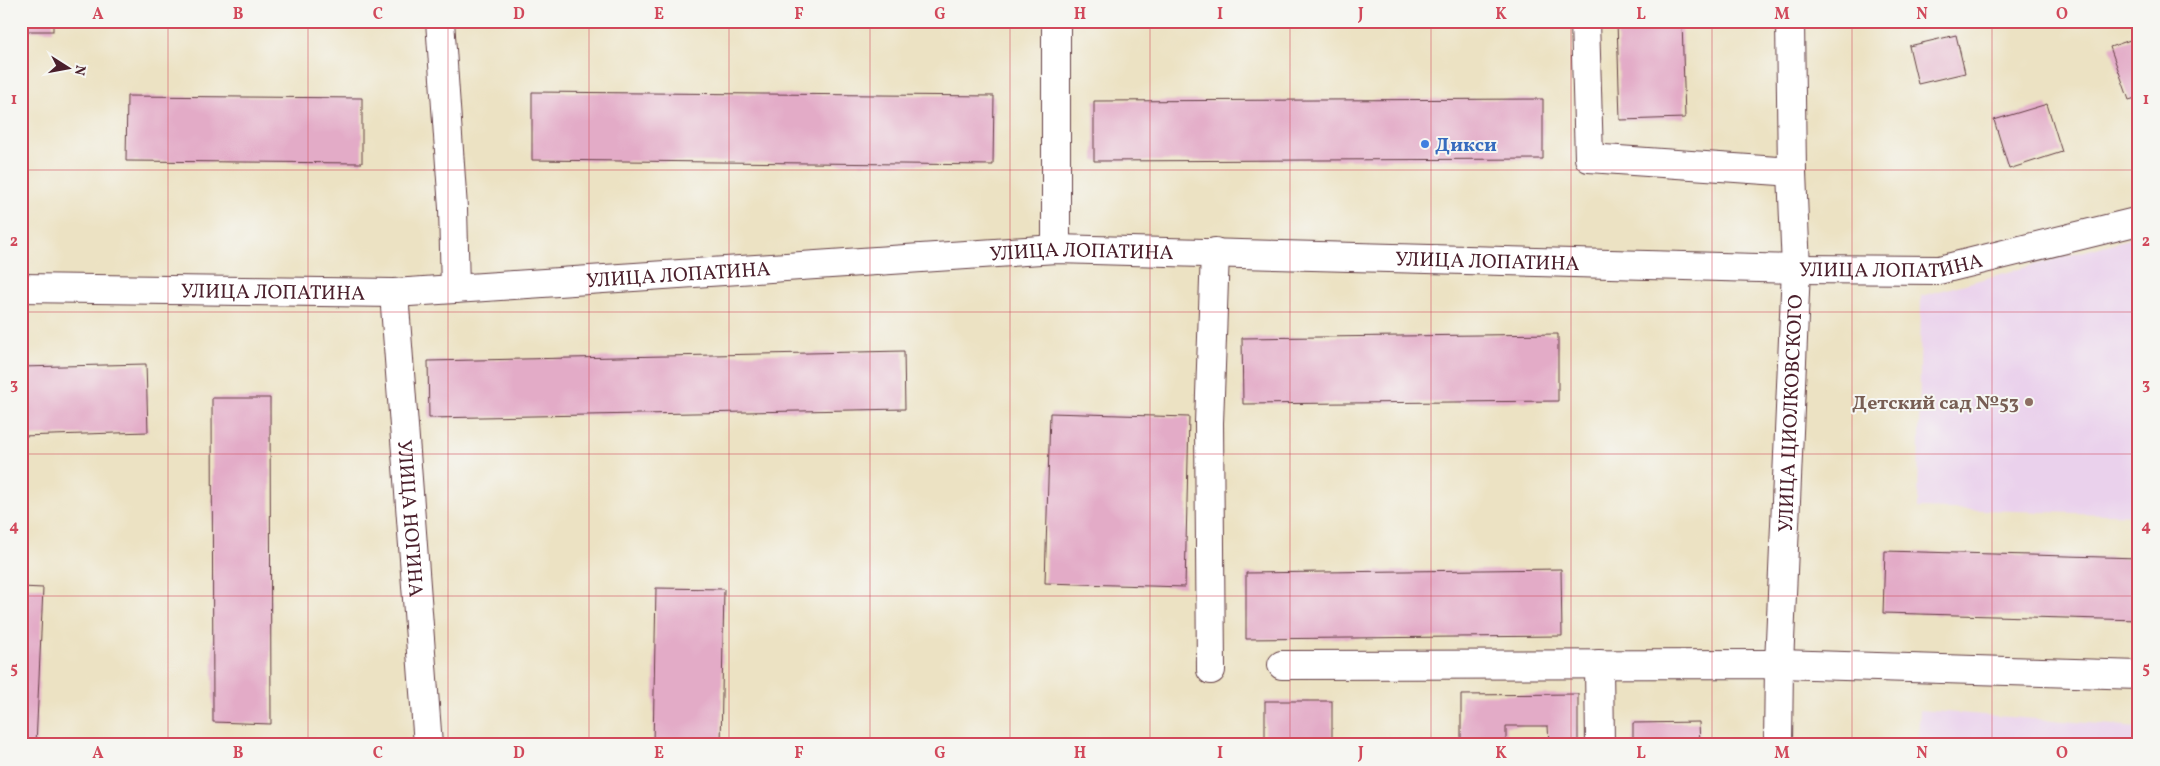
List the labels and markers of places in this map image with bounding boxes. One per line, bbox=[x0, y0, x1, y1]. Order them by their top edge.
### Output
place label: Дикси bbox=[1435, 132, 1497, 160]
marker: Дикси bbox=[1419, 138, 1431, 150]
place label: Детский сад №53 bbox=[1852, 390, 2019, 418]
marker: Детский сад №53 bbox=[2023, 396, 2035, 408]

